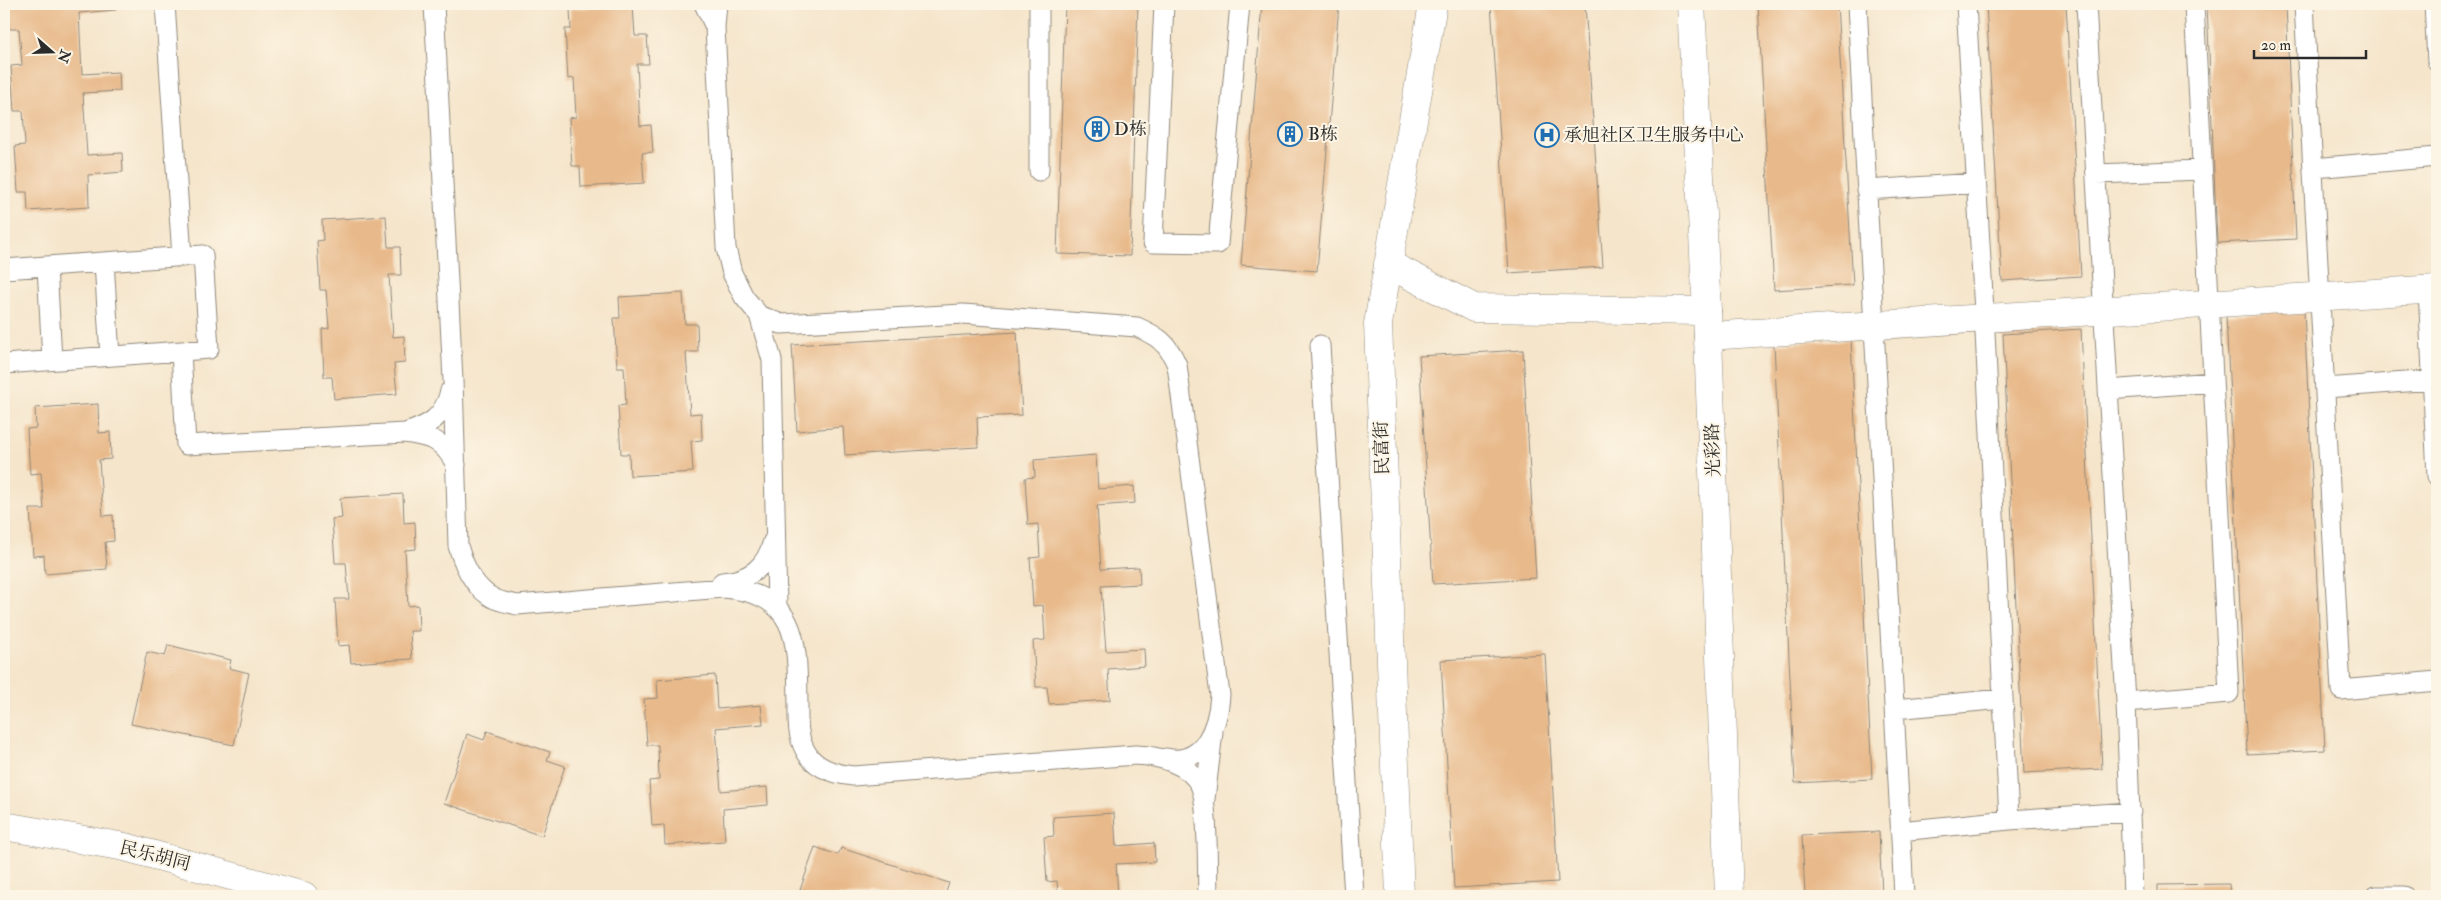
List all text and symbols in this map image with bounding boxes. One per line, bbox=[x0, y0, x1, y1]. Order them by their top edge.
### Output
north arrow bbox=[28, 28, 78, 78]
scale bar bbox=[2254, 28, 2366, 60]
text: 20 m bbox=[2261, 36, 2291, 55]
text: N bbox=[53, 47, 74, 66]
building icon: D栋 bbox=[1084, 116, 1110, 142]
place label: D栋 bbox=[1114, 118, 1147, 141]
building icon: B栋 bbox=[1277, 121, 1303, 147]
hospital icon: 承旭社区卫生服务中心 bbox=[1534, 122, 1560, 148]
place label: B栋 bbox=[1308, 123, 1338, 146]
place label: 承旭社区卫生服务中心 bbox=[1564, 124, 1744, 147]
street label: 民富街 bbox=[1370, 421, 1394, 475]
street label: 光彩路 bbox=[1701, 423, 1725, 477]
street label: 民乐胡同 bbox=[117, 836, 193, 876]

